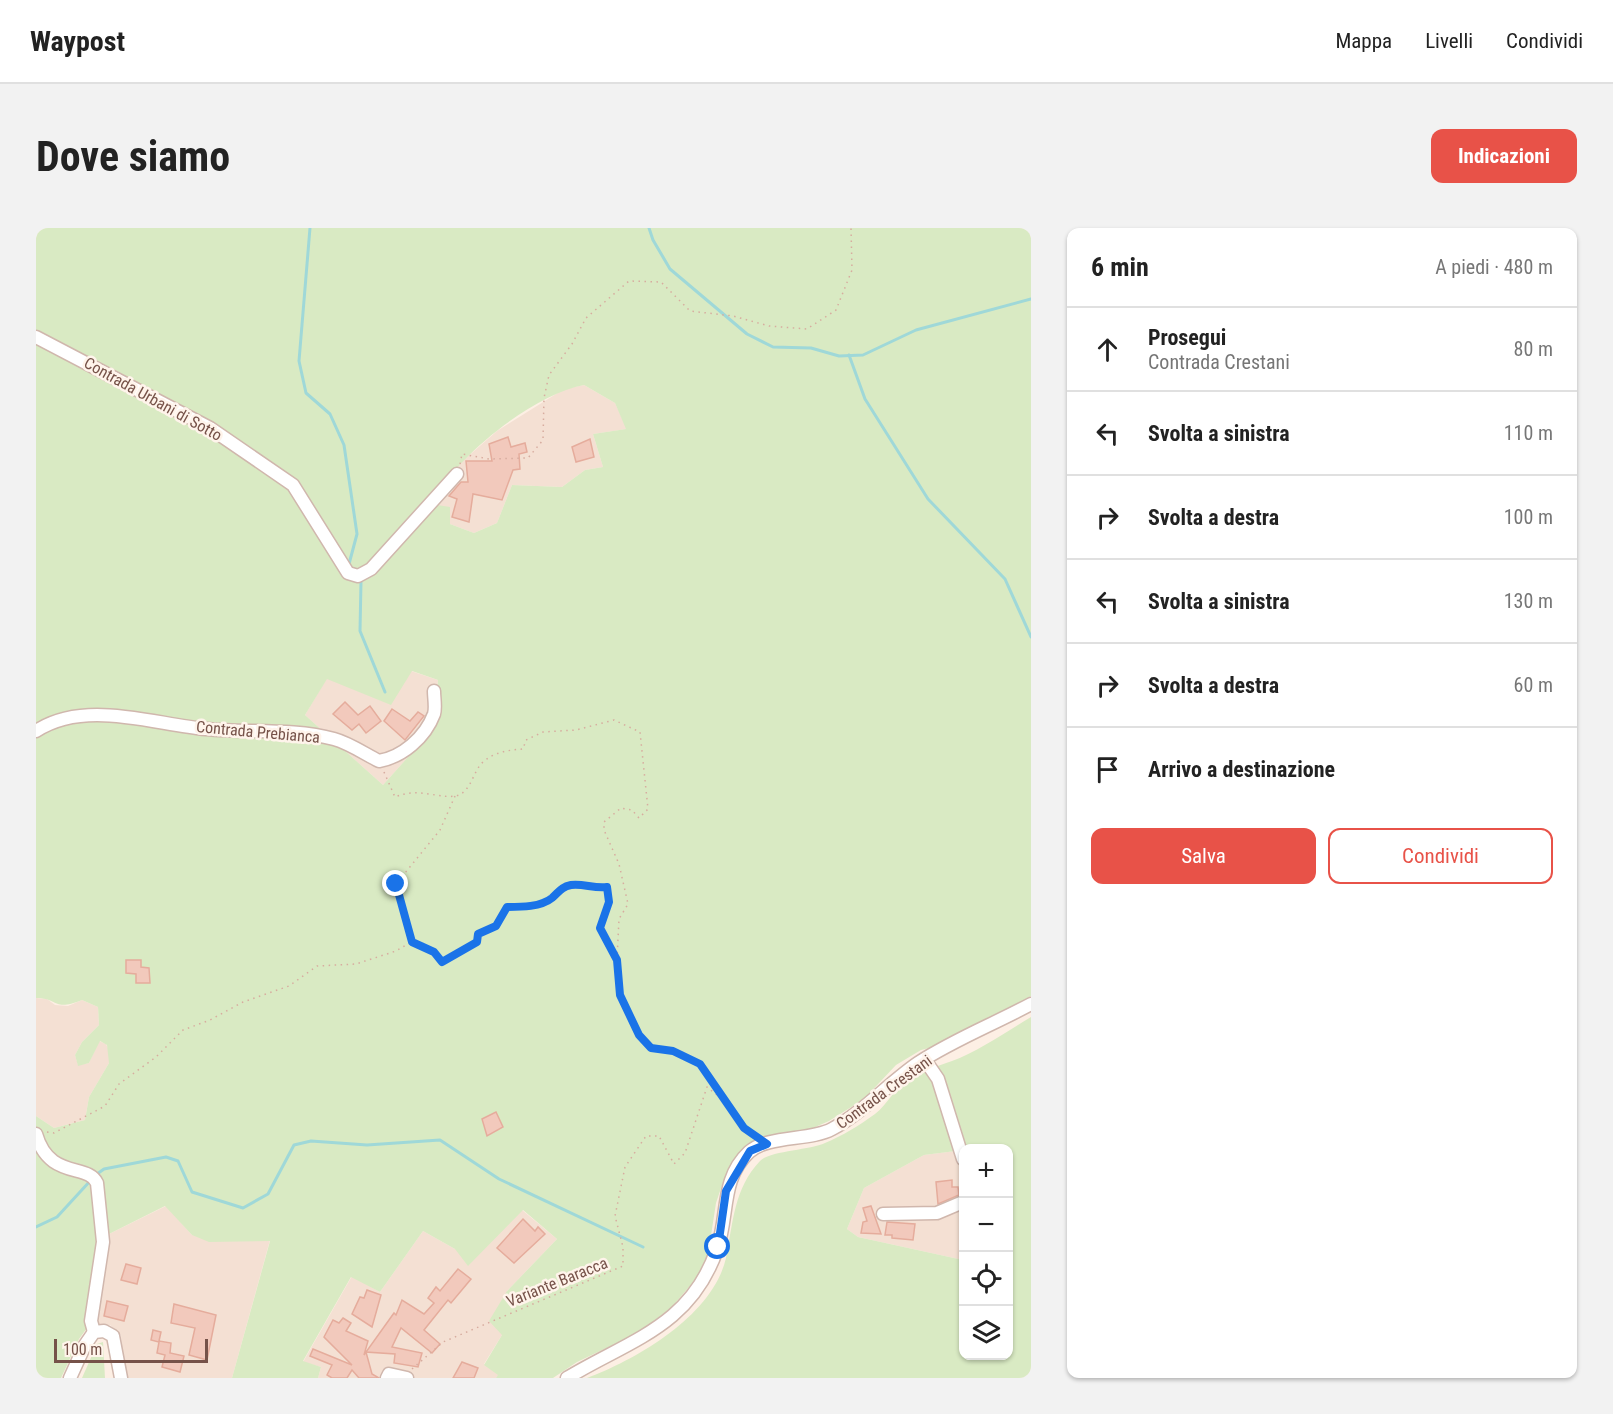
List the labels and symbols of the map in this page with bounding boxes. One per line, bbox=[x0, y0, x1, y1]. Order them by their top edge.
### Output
street label: Contrada Urbani di Sotto bbox=[81, 353, 225, 445]
street label: Contrada Prebianca bbox=[195, 717, 321, 747]
route end bbox=[382, 870, 408, 896]
street label: Contrada Crestani bbox=[833, 1051, 935, 1133]
route start bbox=[704, 1233, 730, 1259]
street label: Variante Baracca bbox=[504, 1253, 610, 1311]
scale bar bbox=[54, 1336, 208, 1364]

